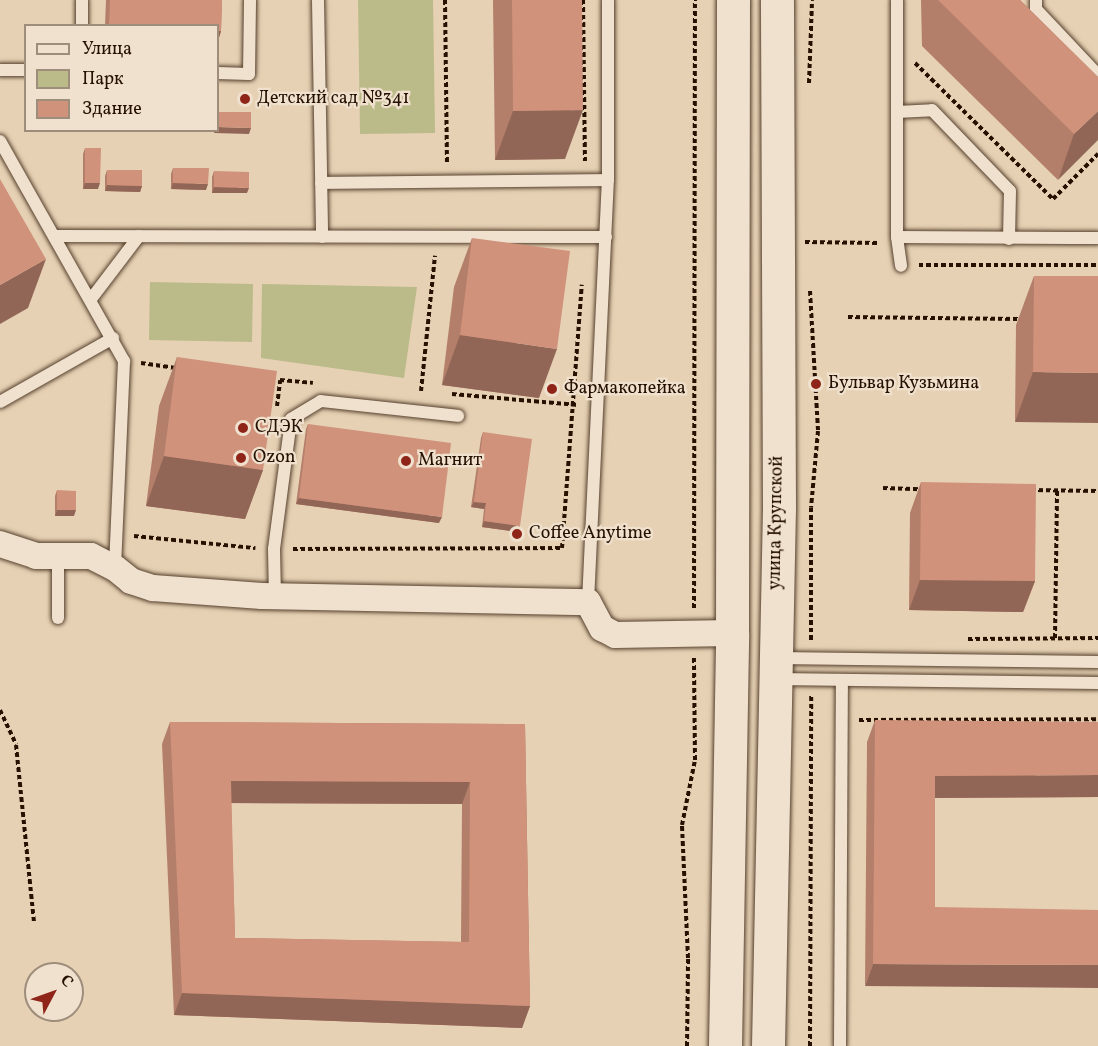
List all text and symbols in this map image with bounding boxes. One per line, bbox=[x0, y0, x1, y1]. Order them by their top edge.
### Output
legend bbox=[24, 24, 219, 132]
text: Улица bbox=[82, 37, 132, 62]
text: Парк bbox=[82, 67, 124, 92]
place label: Детский сад №341 bbox=[257, 88, 409, 110]
marker: Детский сад №341 bbox=[238, 92, 252, 106]
text: Здание bbox=[82, 97, 142, 122]
place label: Бульвар Кузьмина bbox=[828, 373, 979, 395]
marker: Бульвар Кузьмина bbox=[809, 377, 823, 391]
place label: Фармакопейка bbox=[564, 378, 686, 400]
marker: Фармакопейка bbox=[545, 382, 559, 396]
place label: СДЭК bbox=[255, 417, 303, 439]
marker: СДЭК bbox=[236, 421, 250, 435]
place label: Ozon bbox=[253, 447, 295, 469]
place label: Магнит bbox=[418, 450, 482, 472]
marker: Ozon bbox=[234, 451, 248, 465]
marker: Магнит bbox=[399, 454, 413, 468]
street label: улица Крупской bbox=[765, 456, 789, 590]
place label: Coffee Anytime bbox=[529, 523, 652, 545]
marker: Coffee Anytime bbox=[510, 527, 524, 541]
north arrow bbox=[24, 962, 84, 1022]
text: С bbox=[54, 970, 78, 993]

